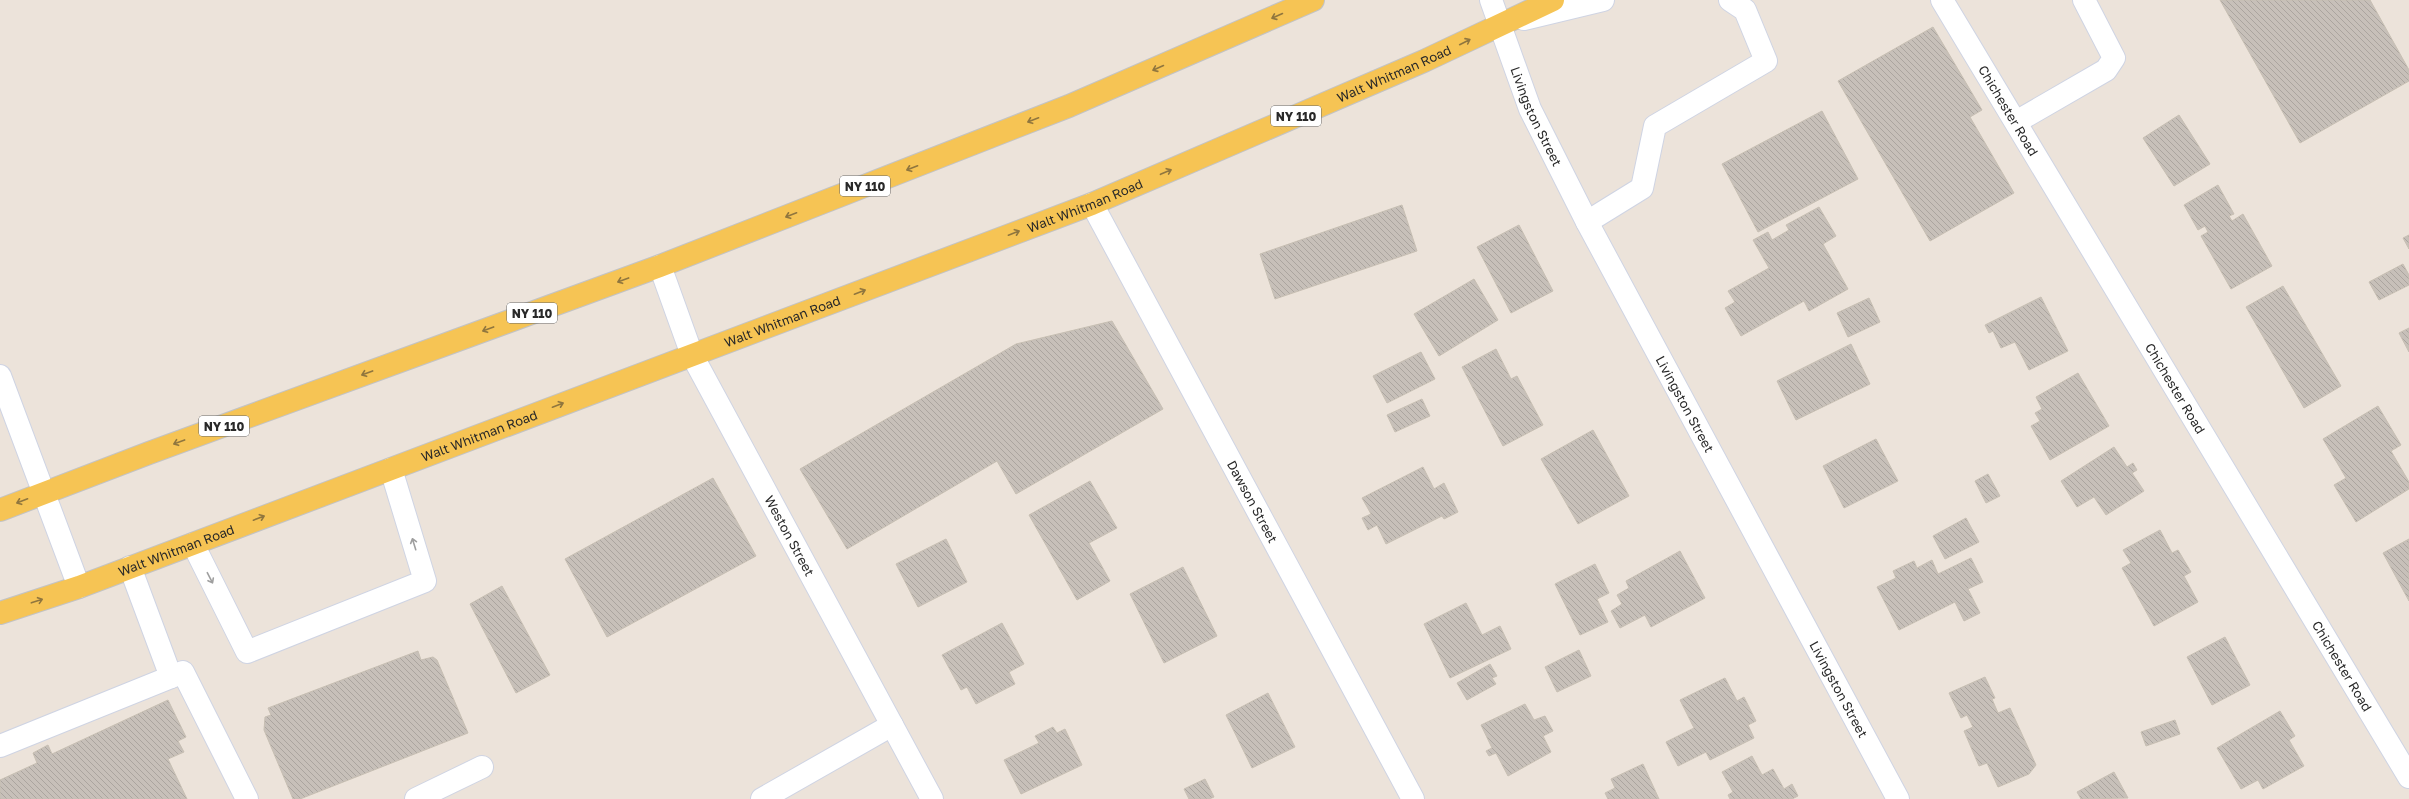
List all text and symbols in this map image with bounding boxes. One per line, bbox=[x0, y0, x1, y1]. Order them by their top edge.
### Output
one-way arrow bbox=[1272, 12, 1284, 20]
one-way arrow bbox=[1459, 38, 1471, 45]
street label: Walt Whitman Road bbox=[1334, 41, 1453, 106]
street label: Chichester Road bbox=[1975, 62, 2042, 159]
one-way arrow bbox=[1152, 64, 1164, 72]
street label: Livingston Street bbox=[1507, 64, 1565, 169]
road number: NY 110 bbox=[1271, 106, 1321, 126]
one-way arrow bbox=[1028, 117, 1040, 125]
one-way arrow bbox=[906, 164, 918, 172]
one-way arrow bbox=[1159, 168, 1171, 175]
street label: Walt Whitman Road bbox=[1025, 175, 1145, 236]
road number: NY 110 bbox=[840, 176, 890, 196]
one-way arrow bbox=[785, 212, 797, 220]
one-way arrow bbox=[1008, 229, 1021, 236]
one-way arrow bbox=[618, 276, 630, 284]
one-way arrow bbox=[853, 287, 865, 295]
street label: Walt Whitman Road bbox=[722, 292, 843, 350]
road number: NY 110 bbox=[507, 303, 557, 323]
one-way arrow bbox=[482, 326, 494, 334]
street label: Chichester Road bbox=[2142, 340, 2209, 436]
street label: Livingston Street bbox=[1653, 353, 1718, 455]
one-way arrow bbox=[362, 370, 374, 378]
one-way arrow bbox=[552, 401, 564, 409]
street label: Walt Whitman Road bbox=[419, 406, 539, 465]
road number: NY 110 bbox=[199, 416, 249, 436]
one-way arrow bbox=[174, 438, 186, 446]
street label: Dawson Street bbox=[1224, 457, 1281, 545]
street label: Weston Street bbox=[761, 493, 818, 579]
one-way arrow bbox=[16, 498, 28, 506]
one-way arrow bbox=[253, 514, 265, 522]
street label: Walt Whitman Road bbox=[116, 521, 236, 579]
one-way arrow bbox=[410, 537, 417, 550]
one-way arrow bbox=[207, 572, 215, 584]
one-way arrow bbox=[31, 596, 43, 604]
street label: Chichester Road bbox=[2309, 618, 2376, 714]
street label: Livingston Street bbox=[1806, 638, 1871, 740]

